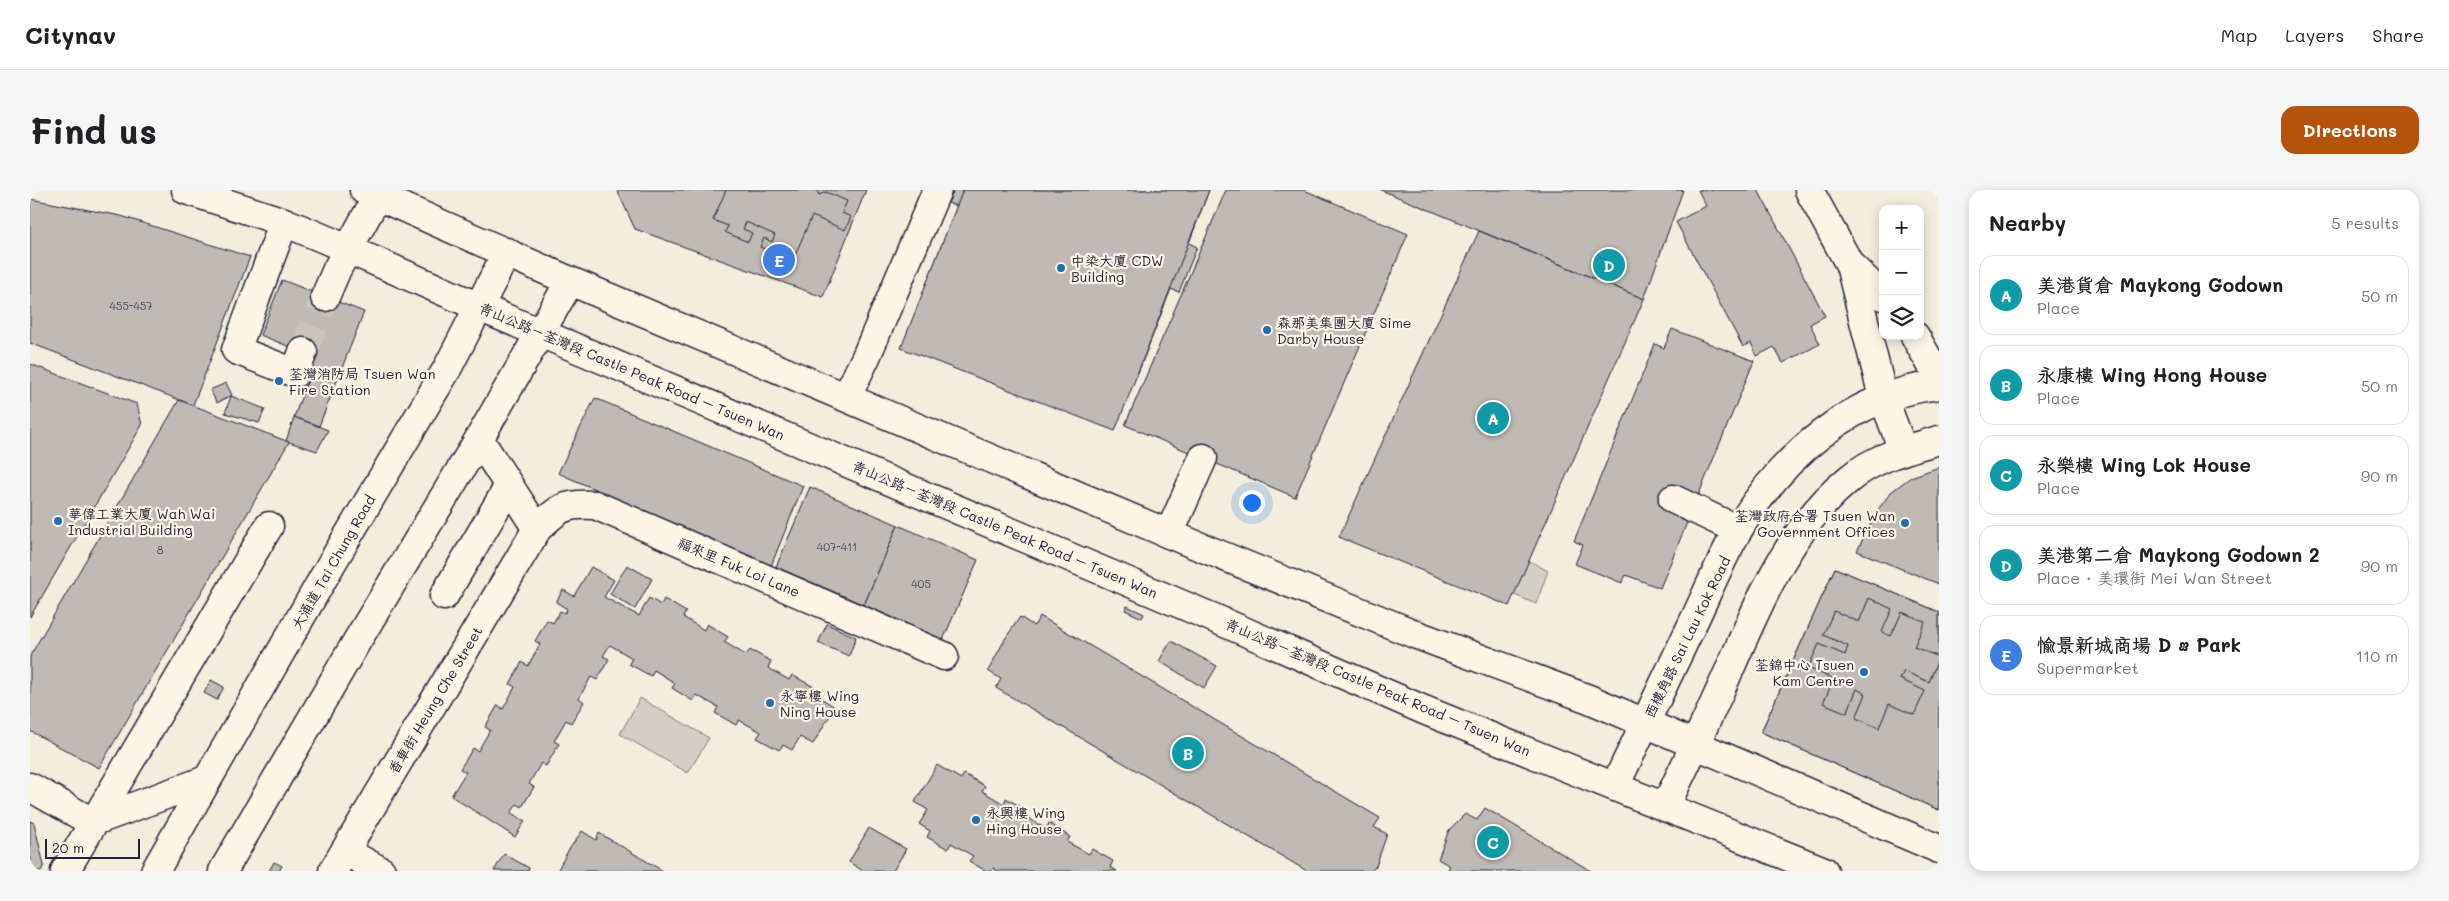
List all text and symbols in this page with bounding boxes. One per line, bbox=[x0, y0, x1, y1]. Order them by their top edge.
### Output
text: Citynav bbox=[25, 19, 116, 50]
text: Map bbox=[2221, 23, 2257, 47]
text: Layers bbox=[2285, 23, 2344, 47]
text: Share bbox=[2372, 23, 2424, 47]
button: Directions bbox=[2281, 106, 2419, 154]
text: Find us bbox=[30, 107, 157, 153]
map controls bbox=[1879, 205, 1924, 340]
button: + bbox=[1879, 205, 1924, 250]
text: Nearby bbox=[1989, 209, 2066, 236]
text: 5 results bbox=[2331, 212, 2399, 233]
pin: E bbox=[763, 241, 795, 279]
pin: D bbox=[1593, 246, 1625, 284]
button: − bbox=[1879, 250, 1924, 295]
place label: 中染大廈 CDW Building bbox=[1071, 251, 1163, 286]
marker: 中染大廈 CDW Building bbox=[1055, 262, 1067, 274]
text: 美港貨倉 Maykong Godown bbox=[2037, 272, 2283, 297]
text: A bbox=[2000, 285, 2012, 306]
text: 50 m bbox=[2361, 285, 2398, 306]
button: layers bbox=[1879, 295, 1924, 340]
text: Place bbox=[2037, 297, 2080, 318]
house number: 455-457 bbox=[110, 298, 152, 313]
street label: 青山公路－荃灣段 Castle Peak Road – Tsuen Wan bbox=[476, 298, 788, 444]
place label: 森那美集團大廈 Sime Darby House bbox=[1277, 313, 1411, 348]
marker: 森那美集團大廈 Sime Darby House bbox=[1261, 324, 1273, 336]
text: 永康樓 Wing Hong House bbox=[2037, 362, 2267, 387]
place label: 荃灣消防局 Tsuen Wan Fire Station bbox=[289, 364, 435, 399]
marker: 荃灣消防局 Tsuen Wan Fire Station bbox=[273, 375, 285, 387]
text: B bbox=[2001, 375, 2011, 396]
text: 50 m bbox=[2361, 375, 2398, 396]
text: Place bbox=[2037, 387, 2080, 408]
pin: A bbox=[1477, 399, 1509, 437]
text: 永樂樓 Wing Lok House bbox=[2037, 452, 2251, 477]
street label: 青山公路－荃灣段 Castle Peak Road – Tsuen Wan bbox=[849, 456, 1161, 602]
text: C bbox=[2000, 465, 2012, 486]
text: 90 m bbox=[2361, 465, 2398, 486]
text: Place bbox=[2037, 477, 2080, 498]
your location bbox=[1239, 490, 1265, 516]
street label: 大涌道 Tai Chung Road bbox=[287, 491, 379, 633]
place label: 華偉工業大廈 Wah Wai Industrial Building bbox=[68, 504, 215, 539]
place label: 荃灣政府合署 Tsuen Wan Government Offices bbox=[1735, 506, 1895, 541]
marker: 華偉工業大廈 Wah Wai Industrial Building bbox=[52, 515, 64, 527]
marker: 荃灣政府合署 Tsuen Wan Government Offices bbox=[1899, 517, 1911, 529]
street label: 福來里 Fuk Loi Lane bbox=[675, 533, 803, 601]
house number: 407-411 bbox=[817, 539, 857, 554]
house number: 8 bbox=[157, 542, 164, 557]
text: 美港第二倉 Maykong Godown 2 bbox=[2037, 542, 2320, 567]
street label: 西樓角路 Sai Lau Kok Road bbox=[1640, 553, 1735, 721]
text: D bbox=[2000, 555, 2012, 576]
text: 90 m bbox=[2361, 555, 2398, 576]
text: Place · 美環街 Mei Wan Street bbox=[2037, 567, 2272, 588]
house number: 405 bbox=[911, 576, 931, 591]
street label: 青山公路－荃灣段 Castle Peak Road – Tsuen Wan bbox=[1222, 614, 1534, 760]
street label: 香車街 Heung Che Street bbox=[383, 623, 487, 777]
text: 愉景新城商場 D • Park bbox=[2037, 632, 2241, 657]
text: E bbox=[2001, 645, 2011, 666]
text: 110 m bbox=[2356, 645, 2398, 666]
place label: 荃錦中心 Tsuen Kam Centre bbox=[1755, 655, 1854, 690]
text: Supermarket bbox=[2037, 657, 2139, 678]
marker: 荃錦中心 Tsuen Kam Centre bbox=[1858, 666, 1870, 678]
place label: 永寧樓 Wing Ning House bbox=[780, 686, 859, 721]
marker: 永寧樓 Wing Ning House bbox=[764, 697, 776, 709]
pin: B bbox=[1172, 734, 1204, 772]
place label: 永興樓 Wing Hing House bbox=[986, 803, 1065, 838]
marker: 永興樓 Wing Hing House bbox=[970, 814, 982, 826]
pin: C bbox=[1477, 823, 1509, 861]
scale bar bbox=[45, 836, 140, 859]
text: 20 m bbox=[52, 838, 84, 857]

